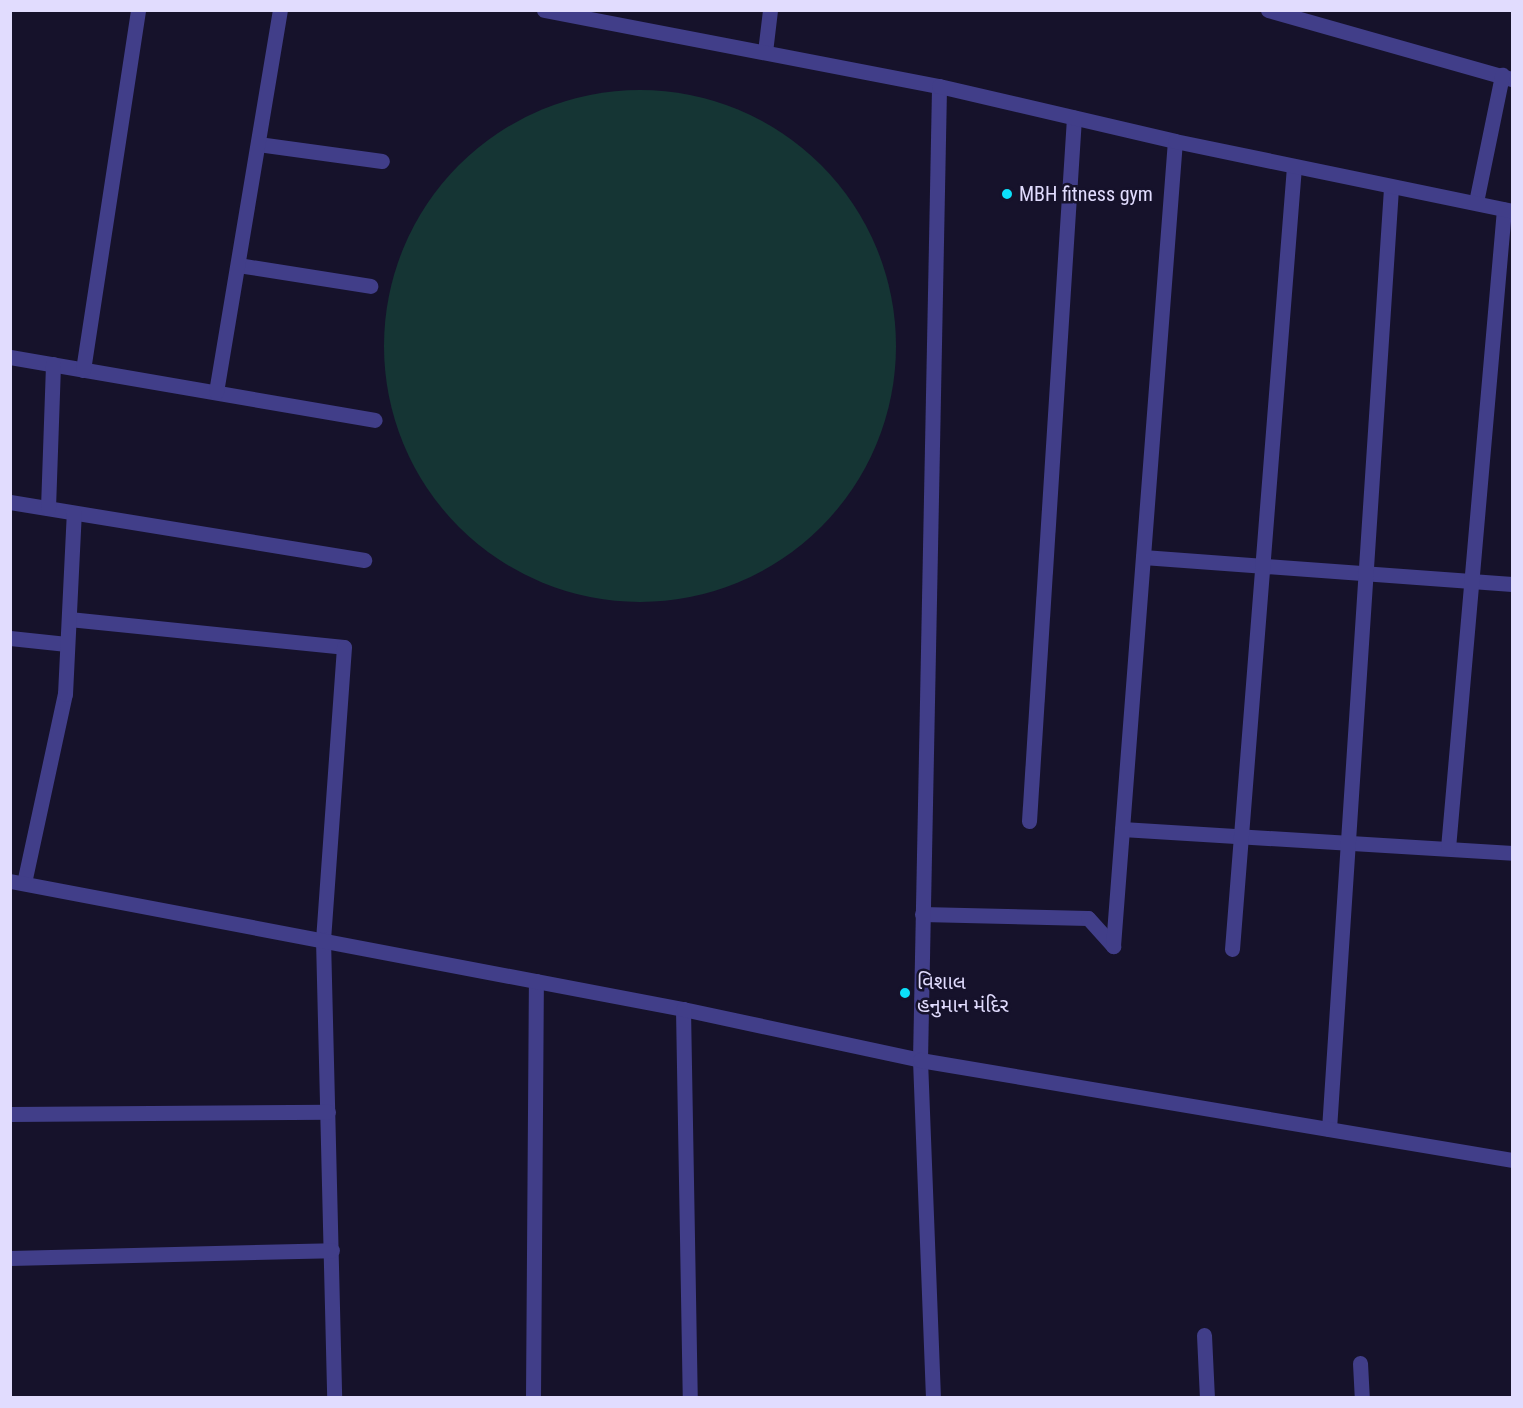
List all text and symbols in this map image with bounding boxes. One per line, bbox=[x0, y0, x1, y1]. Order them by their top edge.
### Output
place label: MBH fitness gym bbox=[1019, 182, 1153, 206]
marker: MBH fitness gym bbox=[1000, 187, 1014, 201]
place label: વિશાલ હનુમાન મંદિર bbox=[917, 970, 1009, 1017]
marker: વિશાલ હનુમાન મંદિર bbox=[898, 986, 912, 1000]

